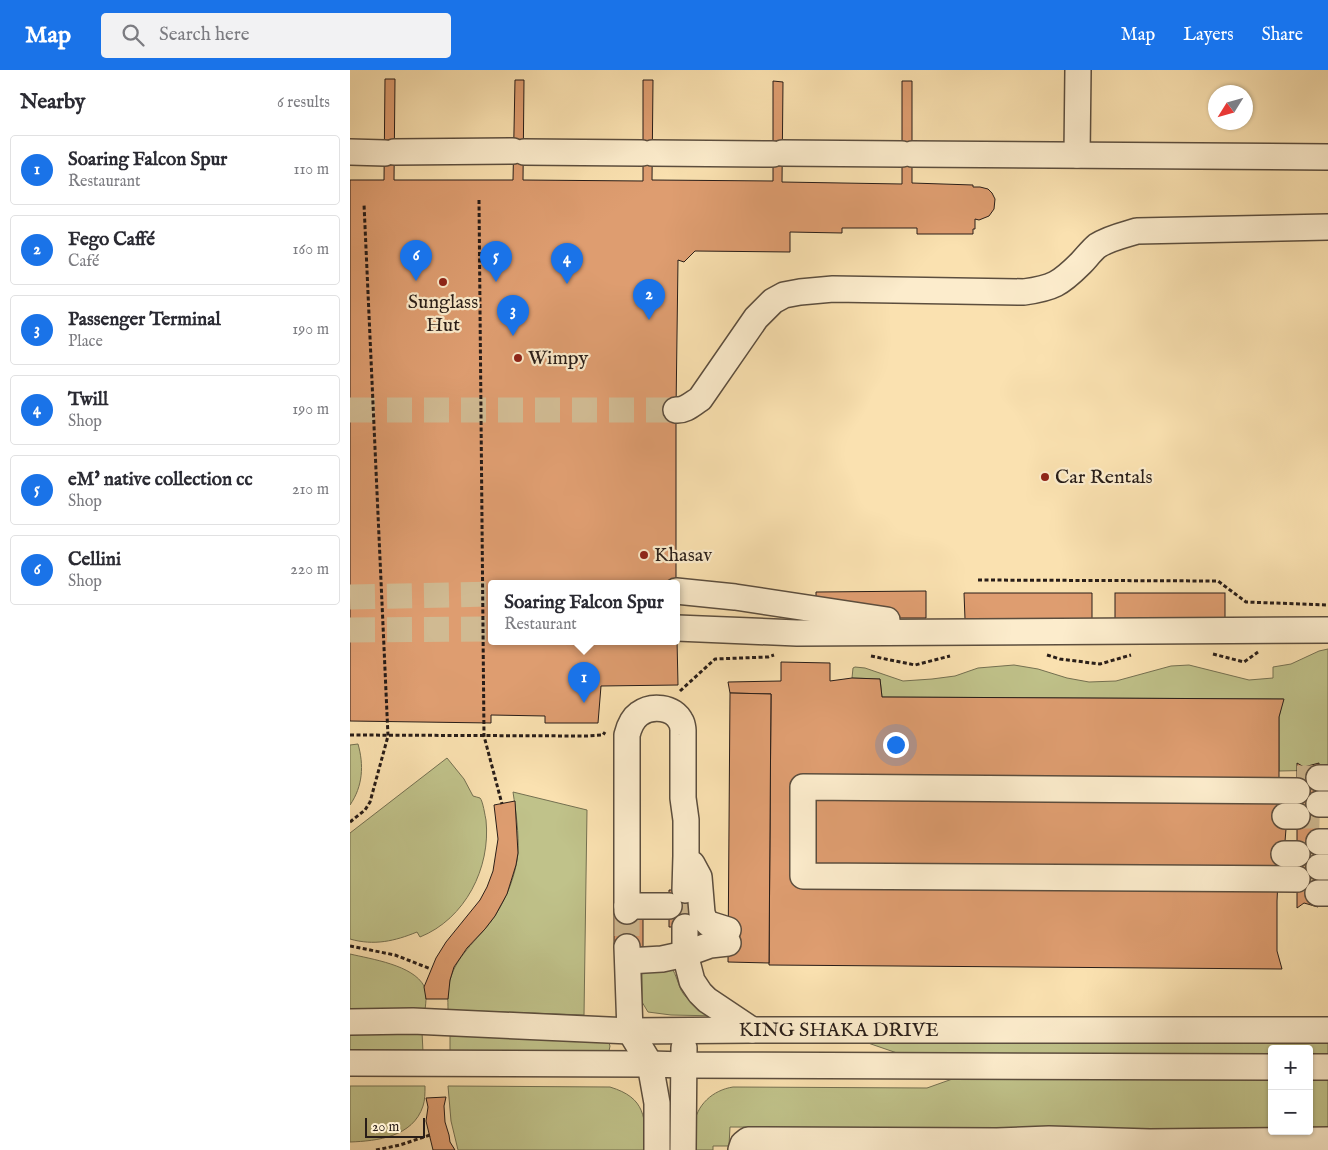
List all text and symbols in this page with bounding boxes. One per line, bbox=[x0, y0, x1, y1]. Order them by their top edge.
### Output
search box bbox=[101, 13, 451, 58]
text: Map bbox=[25, 20, 71, 51]
icon: search bbox=[119, 21, 147, 49]
text: Search here bbox=[159, 23, 250, 47]
text: Map bbox=[1121, 24, 1155, 47]
text: Layers bbox=[1183, 24, 1234, 47]
text: Share bbox=[1262, 24, 1303, 47]
north arrow bbox=[1208, 85, 1253, 130]
text: Nearby bbox=[20, 89, 85, 116]
text: 6 results bbox=[277, 93, 330, 113]
text: Soaring Falcon Spur bbox=[68, 148, 227, 172]
text: 1 bbox=[34, 160, 40, 180]
text: 110 m bbox=[293, 160, 329, 180]
text: Restaurant bbox=[68, 172, 141, 192]
text: Fego Caffé bbox=[68, 228, 155, 252]
text: 2 bbox=[33, 240, 41, 260]
text: 160 m bbox=[293, 240, 329, 260]
pin: 6 bbox=[400, 240, 432, 281]
pin: 5 bbox=[480, 241, 512, 282]
pin: 4 bbox=[551, 243, 583, 284]
text: Café bbox=[68, 252, 99, 272]
marker: Sunglass Hut bbox=[437, 276, 449, 288]
pin: 2 bbox=[633, 279, 665, 320]
place label: Sunglass Hut bbox=[408, 290, 478, 338]
pin: 3 bbox=[497, 295, 529, 336]
text: Passenger Terminal bbox=[68, 308, 221, 332]
text: 3 bbox=[34, 320, 40, 340]
text: 190 m bbox=[292, 320, 329, 340]
text: Place bbox=[68, 332, 103, 352]
place label: Wimpy bbox=[528, 346, 588, 371]
marker: Wimpy bbox=[512, 352, 524, 364]
text: Twill bbox=[68, 388, 108, 412]
text: 4 bbox=[33, 400, 41, 420]
text: 190 m bbox=[292, 400, 329, 420]
text: Shop bbox=[68, 412, 102, 432]
place label: Car Rentals bbox=[1055, 465, 1153, 490]
text: eM' native collection cc bbox=[68, 468, 253, 492]
marker: Car Rentals bbox=[1039, 471, 1051, 483]
text: 5 bbox=[34, 480, 40, 500]
text: 210 m bbox=[292, 480, 329, 500]
text: Shop bbox=[68, 492, 102, 512]
place label: Khasav bbox=[654, 543, 713, 568]
text: Cellini bbox=[68, 548, 121, 572]
marker: Khasav bbox=[638, 549, 650, 561]
text: 6 bbox=[34, 560, 40, 580]
text: 220 m bbox=[290, 560, 329, 580]
text: Shop bbox=[68, 572, 102, 592]
popup bbox=[488, 580, 680, 645]
text: Soaring Falcon Spur bbox=[504, 591, 664, 615]
text: Restaurant bbox=[504, 615, 577, 635]
pin: 1 bbox=[568, 662, 600, 703]
your location bbox=[883, 732, 909, 758]
street label: KING SHAKA DRIVE bbox=[739, 1017, 939, 1043]
map controls bbox=[1268, 1045, 1313, 1135]
button: + bbox=[1268, 1045, 1313, 1090]
button: − bbox=[1268, 1090, 1313, 1135]
scale bar bbox=[365, 1115, 425, 1138]
text: 20 m bbox=[372, 1118, 399, 1136]

